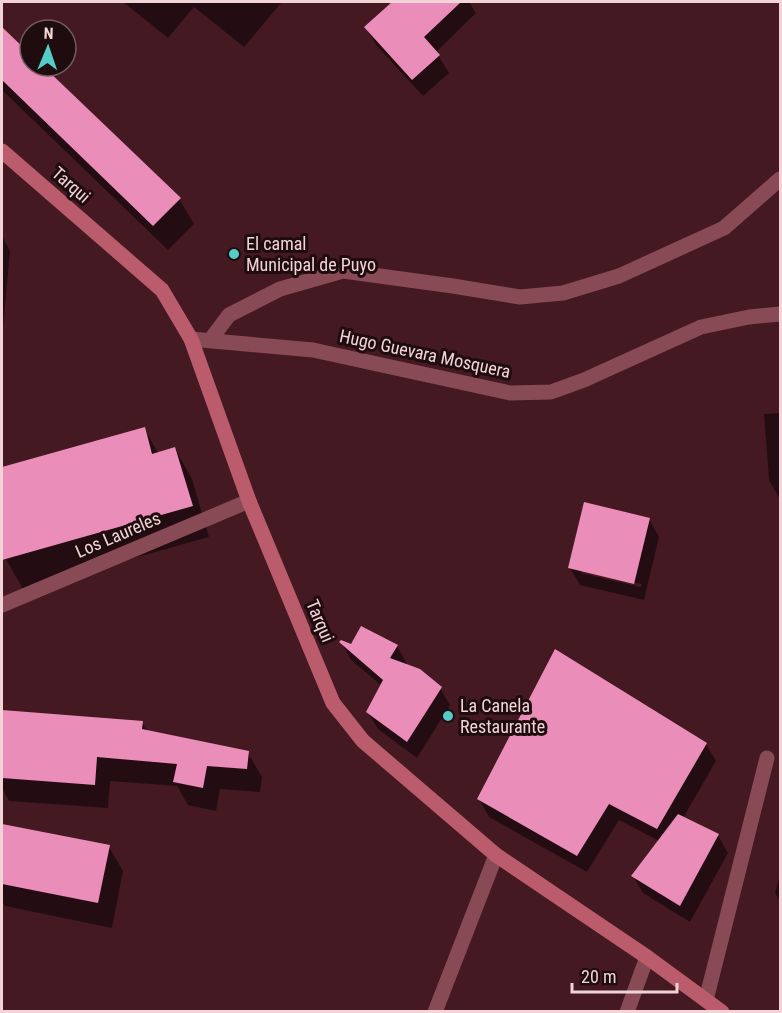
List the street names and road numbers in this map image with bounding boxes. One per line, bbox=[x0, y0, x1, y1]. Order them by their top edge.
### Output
street label: Tarqui bbox=[48, 162, 95, 207]
street label: Hugo Guevara Mosquera bbox=[338, 325, 513, 382]
street label: Los Laureles bbox=[72, 507, 163, 562]
street label: Tarqui bbox=[302, 596, 339, 645]

